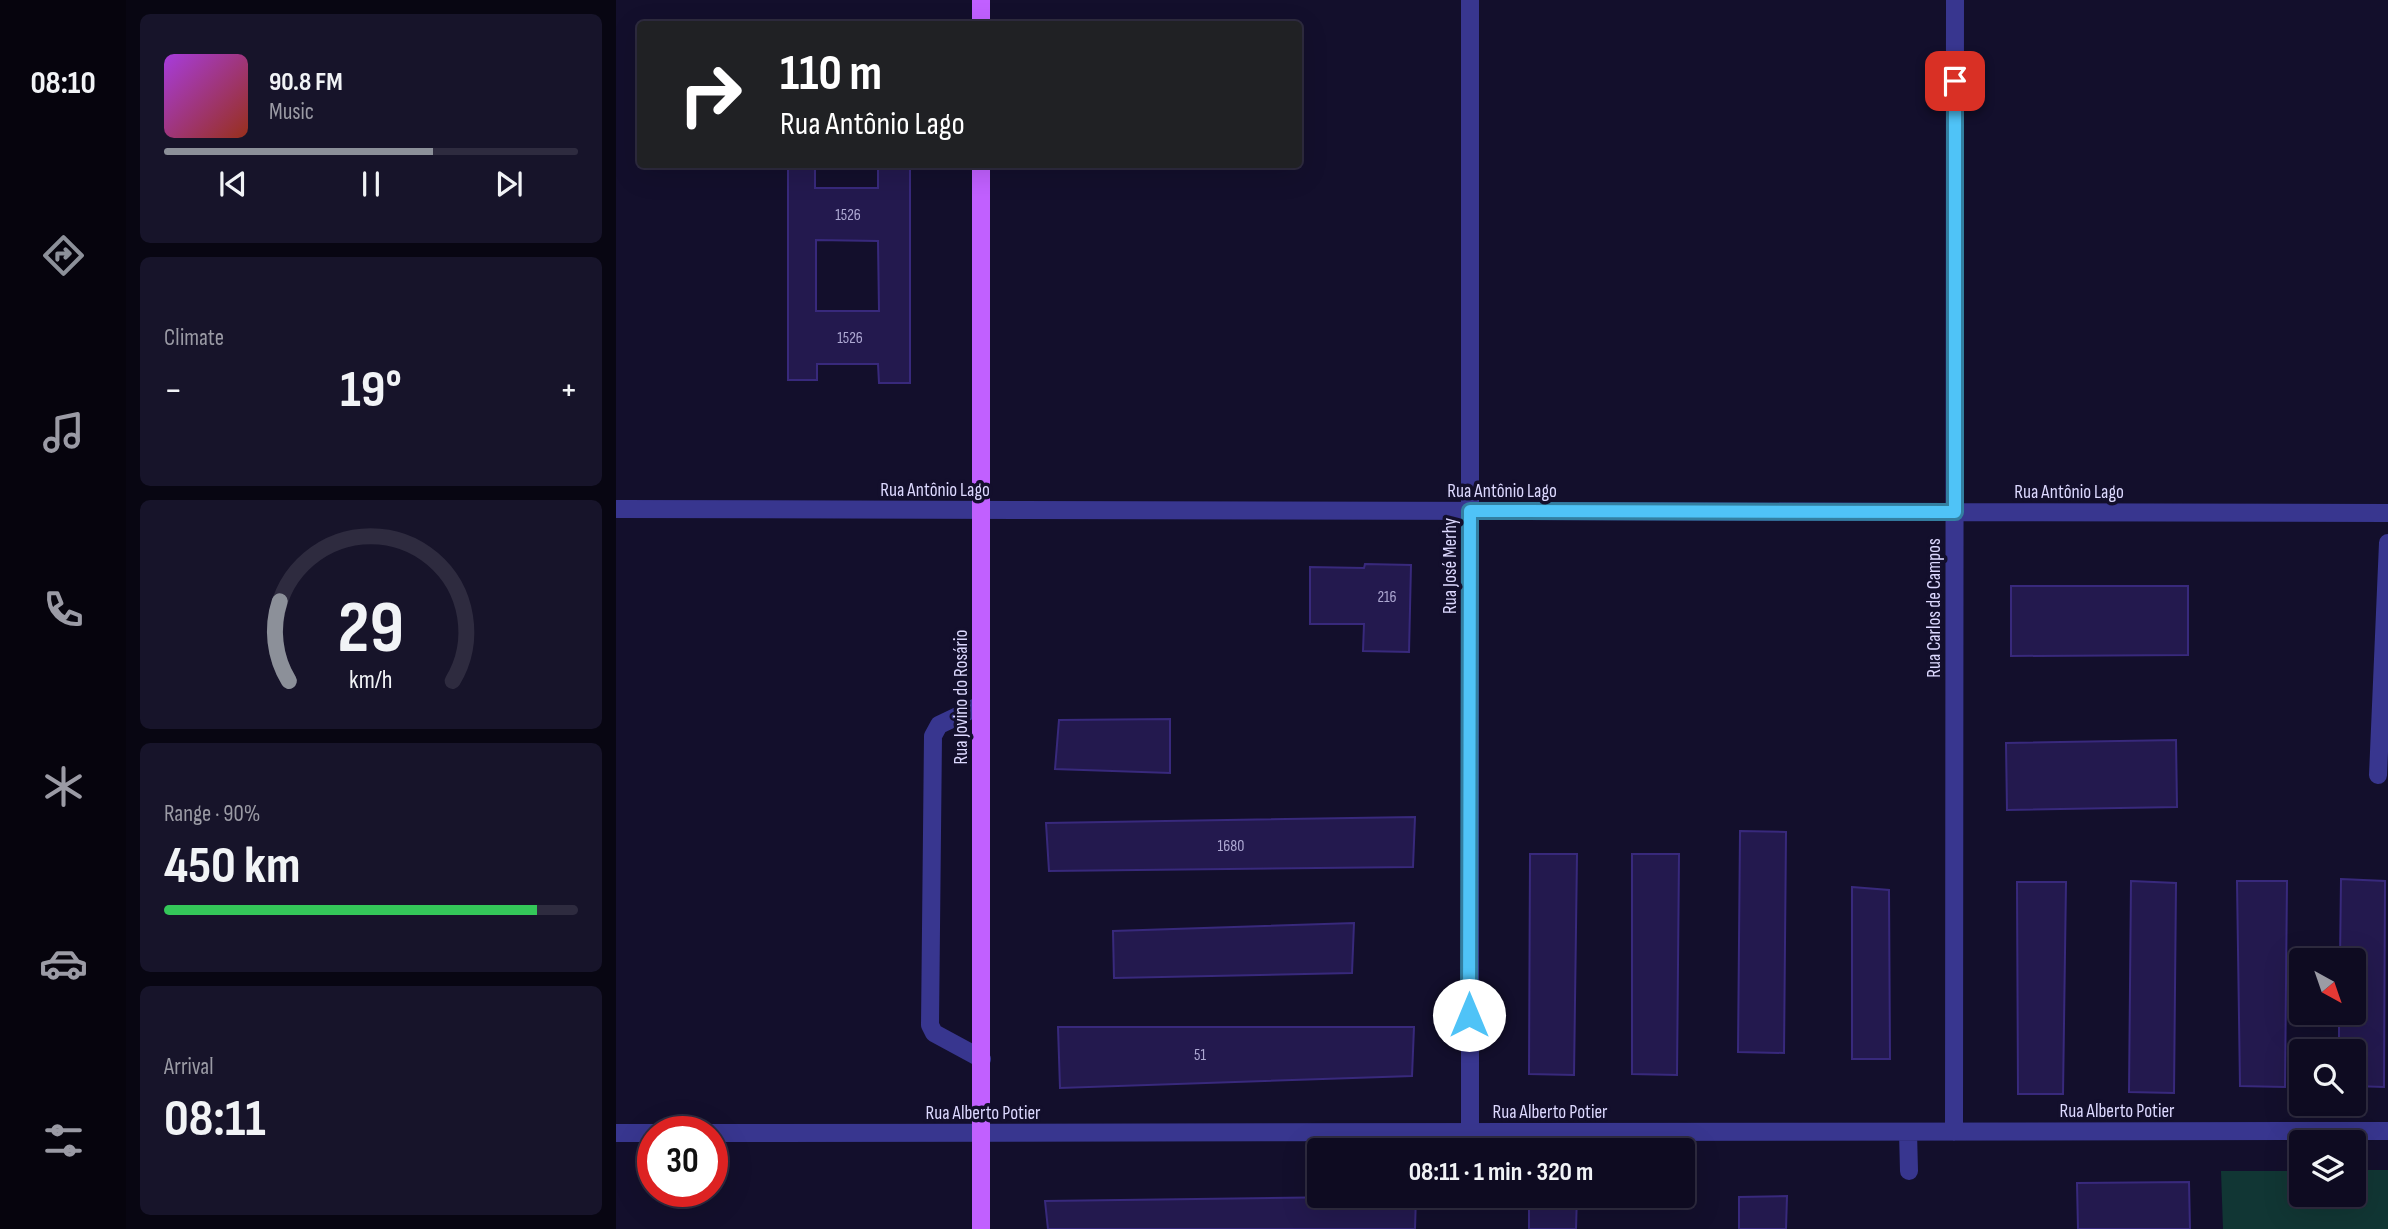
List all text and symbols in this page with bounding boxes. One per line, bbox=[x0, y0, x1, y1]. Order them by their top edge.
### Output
text: 110 m bbox=[780, 45, 882, 104]
icon: right bbox=[665, 49, 756, 140]
pin bbox=[1925, 51, 1985, 111]
icon: arrive bbox=[1936, 62, 1974, 100]
text: 08:10 bbox=[30, 64, 96, 103]
text: 90.8 FM bbox=[269, 67, 343, 98]
text: Music bbox=[269, 98, 314, 126]
text: Rua Antônio Lago bbox=[780, 105, 965, 144]
icon: previous bbox=[214, 165, 252, 203]
icon: pause bbox=[352, 165, 390, 203]
icon: next bbox=[490, 165, 528, 203]
house number: 1526 bbox=[835, 206, 861, 225]
icon: directions bbox=[39, 231, 88, 280]
text: Climate bbox=[164, 324, 224, 352]
house number: 1526 bbox=[837, 329, 863, 348]
text: 19° bbox=[340, 359, 402, 422]
text: − bbox=[164, 368, 183, 413]
text: + bbox=[559, 368, 578, 413]
icon: music bbox=[39, 408, 88, 457]
street label: Rua Antônio Lago bbox=[880, 479, 990, 502]
street label: Rua Antônio Lago bbox=[1447, 480, 1557, 503]
street label: Rua Antônio Lago bbox=[2014, 481, 2124, 504]
street label: Rua José Merhy bbox=[1439, 517, 1462, 614]
street label: Rua Carlos de Campos bbox=[1923, 538, 1946, 678]
icon: phone bbox=[39, 585, 88, 634]
text: 29 bbox=[338, 585, 404, 673]
house number: 216 bbox=[1377, 588, 1397, 607]
street label: Rua Jovino do Rosário bbox=[950, 630, 973, 764]
text: km/h bbox=[349, 664, 393, 695]
icon: climate bbox=[39, 762, 88, 811]
text: Range · 90% bbox=[164, 800, 260, 828]
text: 450 km bbox=[164, 835, 300, 898]
house number: 1680 bbox=[1218, 837, 1244, 856]
icon: car bbox=[39, 939, 88, 988]
north arrow bbox=[2289, 948, 2366, 1026]
map controls bbox=[2289, 948, 2366, 1207]
position arrow bbox=[1432, 978, 1506, 1052]
button: search bbox=[2289, 1039, 2366, 1116]
house number: 51 bbox=[1194, 1046, 1206, 1065]
text: Arrival bbox=[164, 1053, 213, 1081]
text: 08:11 bbox=[164, 1088, 266, 1151]
street label: Rua Alberto Potier bbox=[2059, 1100, 2175, 1123]
street label: Rua Alberto Potier bbox=[1492, 1101, 1608, 1124]
street label: Rua Alberto Potier bbox=[925, 1102, 1041, 1125]
icon: filters bbox=[39, 1116, 88, 1165]
speed limit sign: 30 bbox=[637, 1116, 728, 1207]
button: layers bbox=[2289, 1130, 2366, 1207]
text: 08:11 · 1 min · 320 m bbox=[1409, 1157, 1593, 1188]

